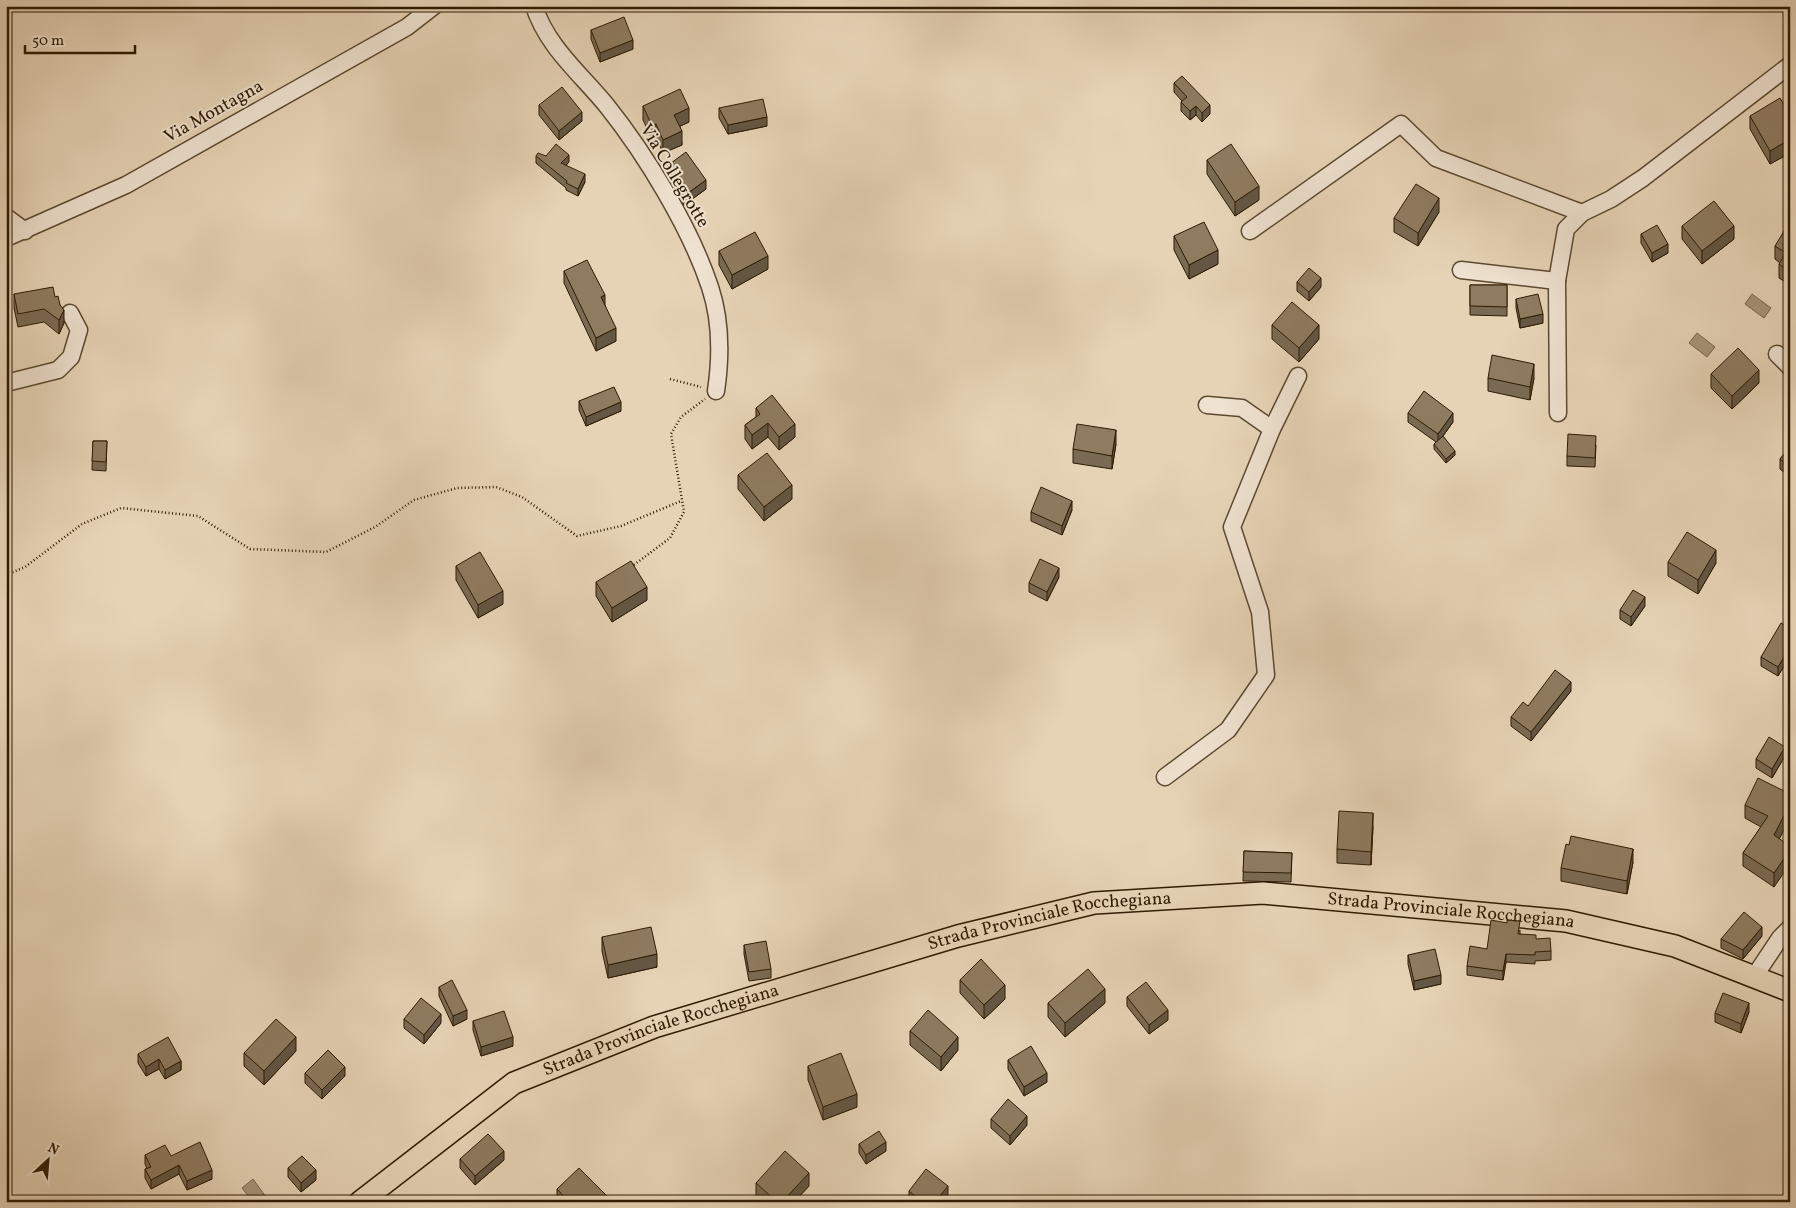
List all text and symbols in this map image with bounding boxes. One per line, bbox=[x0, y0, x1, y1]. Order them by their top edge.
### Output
scale bar bbox=[25, 22, 135, 54]
text: 50 m bbox=[32, 31, 64, 52]
street label: Via Montagna bbox=[160, 74, 268, 150]
street label: Via Collegrotte bbox=[633, 119, 715, 233]
street label: Strada Provinciale Rocchegiana bbox=[925, 886, 1172, 957]
street label: Strada Provinciale Rocchegiana bbox=[1326, 887, 1578, 935]
street label: Strada Provinciale Rocchegiana bbox=[539, 978, 782, 1083]
north arrow bbox=[22, 1136, 72, 1186]
text: N bbox=[44, 1139, 62, 1160]

